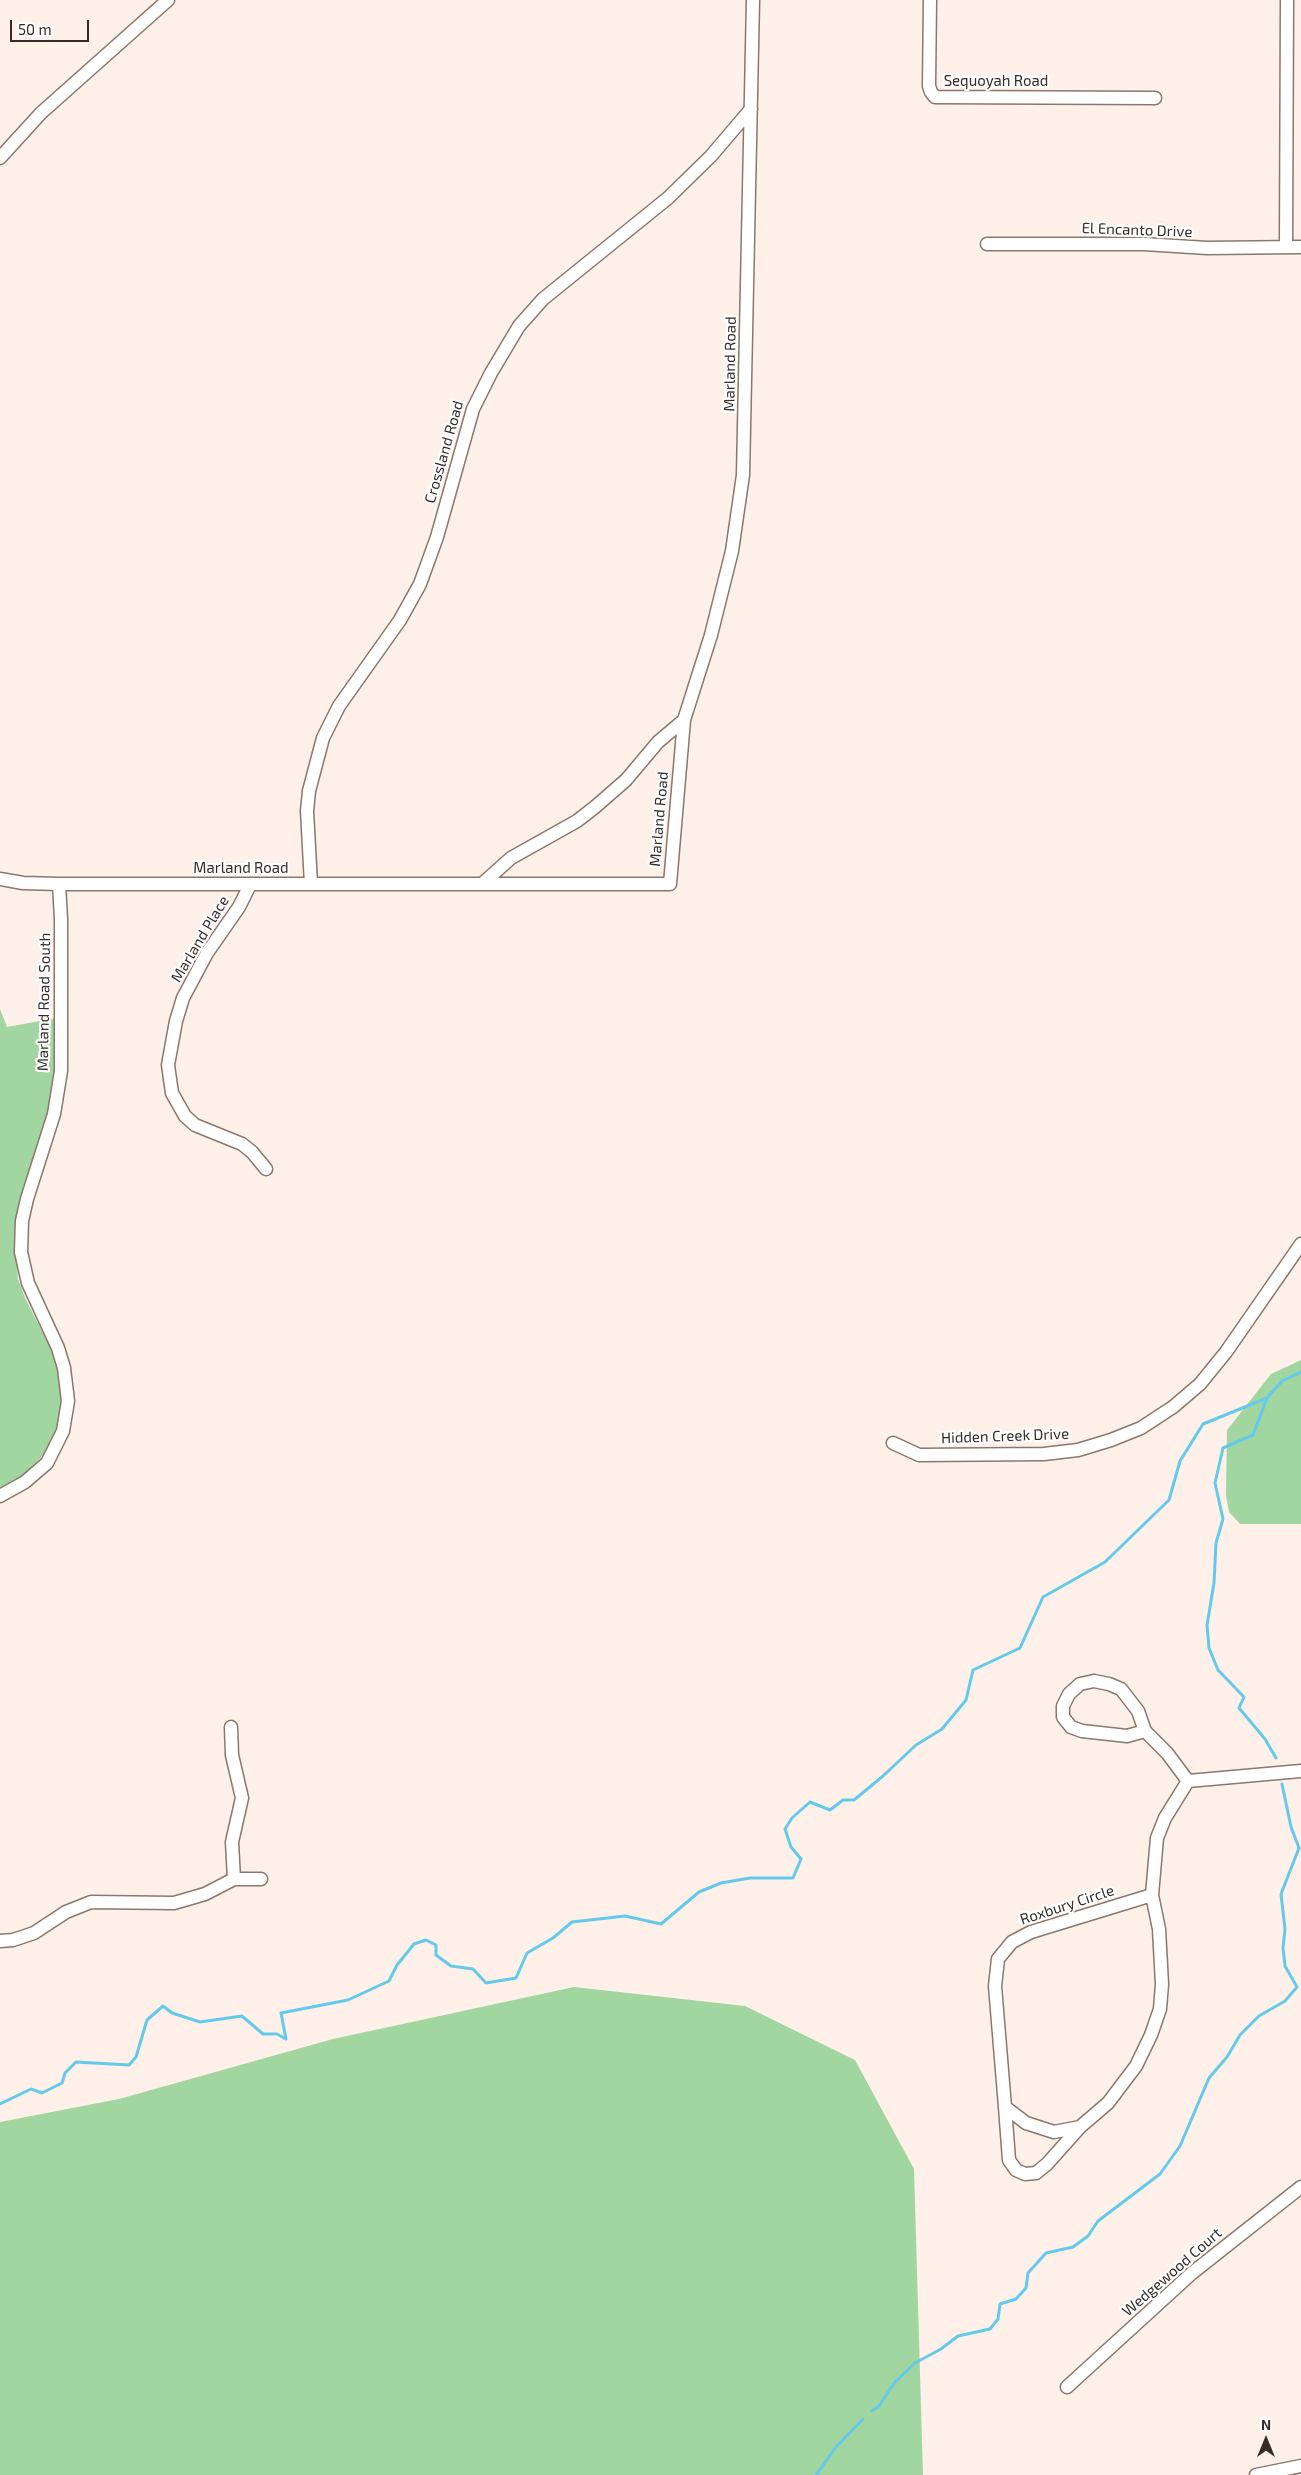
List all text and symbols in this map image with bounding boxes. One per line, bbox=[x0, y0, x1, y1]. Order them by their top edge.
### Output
scale bar bbox=[12, 10, 91, 42]
text: 50 m bbox=[18, 20, 52, 38]
street label: Sequoyah Road bbox=[944, 72, 1048, 90]
street label: El Encanto Drive bbox=[1081, 219, 1193, 241]
street label: Marland Road bbox=[720, 316, 740, 412]
street label: Crossland Road bbox=[421, 399, 467, 505]
street label: Marland Road bbox=[646, 771, 672, 867]
street label: Marland Road bbox=[193, 859, 289, 877]
street label: Marland Place bbox=[167, 893, 233, 985]
street label: Marland Road South bbox=[34, 933, 54, 1071]
street label: Hidden Creek Drive bbox=[941, 1425, 1069, 1447]
street label: Roxbury Circle bbox=[1018, 1881, 1116, 1929]
street label: Wedgewood Court bbox=[1119, 2224, 1225, 2320]
north arrow bbox=[1241, 2415, 1291, 2465]
text: N bbox=[1261, 2416, 1271, 2433]

